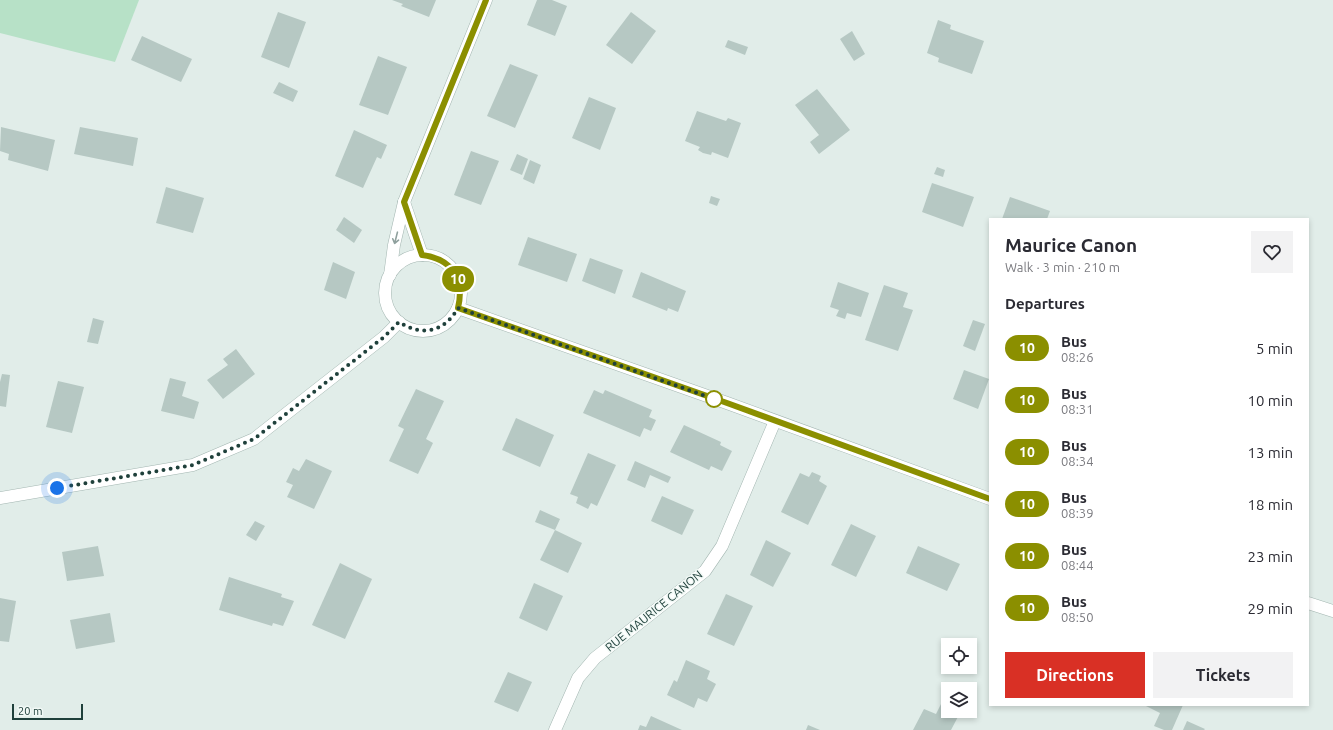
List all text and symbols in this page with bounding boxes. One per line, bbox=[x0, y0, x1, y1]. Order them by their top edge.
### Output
button: heart bbox=[1251, 231, 1293, 273]
one-way arrow bbox=[391, 232, 399, 245]
text: Maurice Canon bbox=[1005, 234, 1137, 256]
text: Walk · 3 min · 210 m bbox=[1005, 260, 1120, 274]
line badge: 10 bbox=[440, 266, 476, 292]
text: 10 bbox=[450, 271, 466, 287]
text: Departures bbox=[1005, 295, 1085, 312]
text: Bus bbox=[1061, 333, 1087, 350]
text: 10 bbox=[1019, 340, 1035, 356]
text: 5 min bbox=[1256, 340, 1293, 357]
text: 08:26 bbox=[1061, 350, 1094, 364]
text: Bus bbox=[1061, 385, 1087, 402]
unlabelled marker bbox=[705, 390, 723, 408]
text: 10 bbox=[1019, 392, 1035, 408]
text: 10 min bbox=[1247, 392, 1293, 409]
text: 08:31 bbox=[1061, 402, 1094, 416]
text: Bus bbox=[1061, 437, 1087, 454]
text: 10 bbox=[1019, 444, 1035, 460]
text: 13 min bbox=[1247, 444, 1293, 461]
text: 08:34 bbox=[1061, 454, 1094, 468]
your location bbox=[47, 478, 67, 498]
text: Bus bbox=[1061, 489, 1087, 506]
text: 10 bbox=[1019, 496, 1035, 512]
text: 18 min bbox=[1247, 496, 1293, 513]
text: 08:39 bbox=[1061, 506, 1094, 520]
text: Bus bbox=[1061, 541, 1087, 558]
text: 10 bbox=[1019, 548, 1035, 564]
text: 23 min bbox=[1247, 548, 1293, 565]
text: 08:44 bbox=[1061, 558, 1094, 572]
street label: RUE MAURICE CANON bbox=[603, 568, 705, 654]
text: Bus bbox=[1061, 593, 1087, 610]
text: 10 bbox=[1019, 600, 1035, 616]
text: 29 min bbox=[1247, 600, 1293, 617]
text: 08:50 bbox=[1061, 610, 1094, 624]
map controls bbox=[941, 638, 977, 718]
button: locate bbox=[941, 638, 977, 674]
button: Directions bbox=[1005, 652, 1145, 698]
button: Tickets bbox=[1153, 652, 1293, 698]
button: layers bbox=[941, 682, 977, 718]
scale bar bbox=[12, 702, 83, 721]
text: 20 m bbox=[18, 705, 42, 717]

